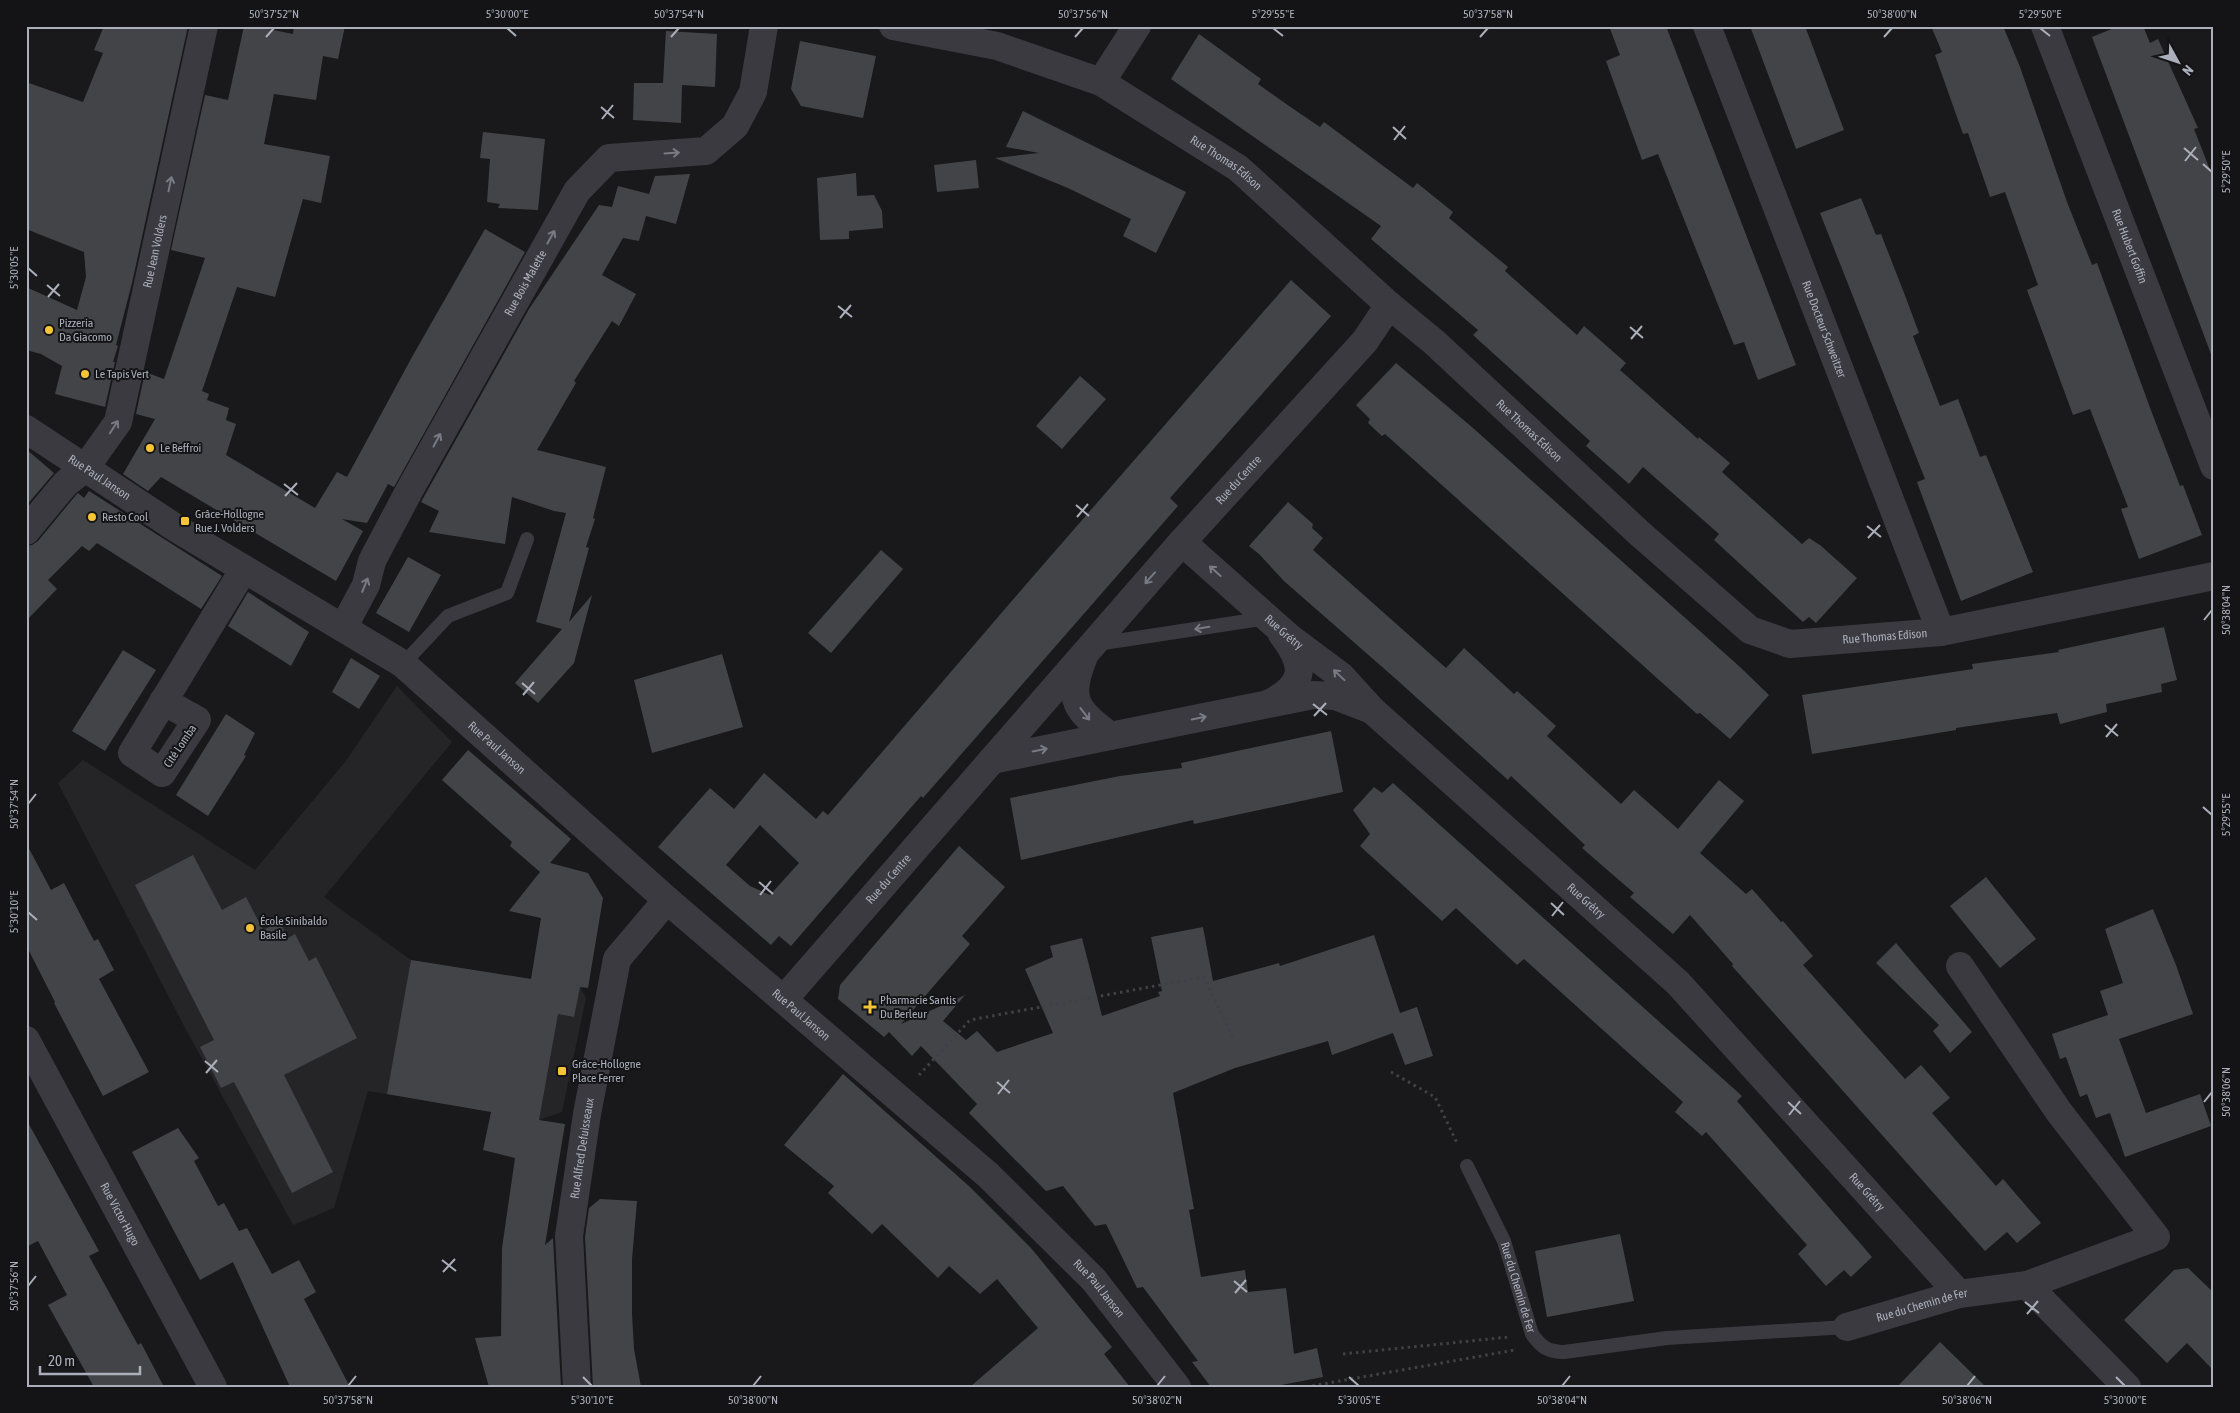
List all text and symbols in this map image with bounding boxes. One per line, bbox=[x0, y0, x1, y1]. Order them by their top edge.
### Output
text: 50°37'52"N bbox=[249, 7, 299, 21]
text: 5°30'00"E bbox=[486, 7, 528, 21]
text: 50°37'54"N bbox=[654, 7, 704, 21]
text: 50°37'56"N bbox=[1058, 7, 1108, 21]
text: 5°29'55"E bbox=[1252, 7, 1294, 21]
text: 50°37'58"N bbox=[1463, 7, 1513, 21]
text: 50°38'00"N bbox=[1867, 7, 1917, 21]
text: 5°29'50"E bbox=[2019, 7, 2061, 21]
north arrow bbox=[2152, 38, 2202, 88]
text: N bbox=[2179, 62, 2197, 79]
street label: Rue Thomas Edison bbox=[1188, 133, 1265, 193]
one-way arrow bbox=[664, 149, 680, 158]
text: 5°29'50"E bbox=[2219, 151, 2233, 193]
one-way arrow bbox=[166, 177, 175, 193]
street label: Rue Hubert Goffin bbox=[2109, 207, 2150, 285]
street label: Rue Jean Volders bbox=[140, 213, 170, 289]
one-way arrow bbox=[546, 229, 556, 244]
text: 5°30'05"E bbox=[7, 247, 21, 289]
street label: Rue Bois Malette bbox=[501, 248, 549, 318]
street label: Rue Docteur Schweitzer bbox=[1799, 279, 1849, 380]
place label: Pizzeria Da Giacomo bbox=[59, 316, 112, 344]
marker: Pizzeria Da Giacomo bbox=[43, 324, 55, 336]
place label: Le Tapis Vert bbox=[95, 367, 149, 381]
marker: Le Tapis Vert bbox=[79, 368, 91, 380]
street label: Rue Thomas Edison bbox=[1493, 397, 1565, 465]
one-way arrow bbox=[109, 421, 119, 435]
one-way arrow bbox=[432, 432, 442, 447]
place label: Le Beffroi bbox=[160, 441, 201, 455]
marker: Le Beffroi bbox=[144, 442, 156, 454]
street label: Rue Paul Janson bbox=[66, 452, 133, 503]
street label: Rue du Centre bbox=[1213, 453, 1264, 507]
place label: Grâce-Hollogne Rue J. Volders bbox=[195, 507, 264, 535]
place label: Resto Cool bbox=[102, 510, 149, 524]
marker: Resto Cool bbox=[86, 511, 98, 523]
marker: Grâce-Hollogne Rue J. Volders bbox=[179, 515, 191, 527]
one-way arrow bbox=[1208, 565, 1221, 577]
one-way arrow bbox=[1144, 572, 1156, 585]
one-way arrow bbox=[361, 578, 370, 593]
text: 50°38'04"N bbox=[2219, 585, 2233, 635]
street label: Rue Grétry bbox=[1262, 612, 1306, 652]
one-way arrow bbox=[1194, 623, 1210, 633]
street label: Rue Thomas Edison bbox=[1842, 626, 1928, 647]
one-way arrow bbox=[1333, 669, 1346, 681]
one-way arrow bbox=[1079, 707, 1090, 720]
one-way arrow bbox=[1191, 713, 1207, 722]
street label: Rue Paul Janson bbox=[465, 719, 528, 777]
street label: Cité Lomba bbox=[161, 722, 199, 770]
one-way arrow bbox=[1031, 745, 1047, 755]
text: 50°37'54"N bbox=[7, 779, 21, 829]
text: 5°29'55"E bbox=[2219, 794, 2233, 836]
street label: Rue du Centre bbox=[863, 851, 914, 907]
street label: Rue Grétry bbox=[1564, 880, 1608, 922]
text: 5°30'10"E bbox=[7, 891, 21, 933]
place label: École Sinibaldo Basile bbox=[260, 914, 328, 942]
marker: École Sinibaldo Basile bbox=[244, 922, 256, 934]
street label: Rue Paul Janson bbox=[769, 986, 833, 1044]
place label: Pharmacie Santis Du Berleur bbox=[880, 993, 956, 1021]
marker: Pharmacie Santis Du Berleur bbox=[864, 1001, 876, 1013]
place label: Grâce-Hollogne Place Ferrer bbox=[572, 1057, 641, 1085]
marker: Grâce-Hollogne Place Ferrer bbox=[556, 1065, 568, 1077]
text: 50°38'06"N bbox=[2219, 1067, 2233, 1117]
street label: Rue Alfred Defuisseaux bbox=[568, 1096, 597, 1200]
street label: Rue Grétry bbox=[1846, 1170, 1888, 1214]
street label: Rue Victor Hugo bbox=[97, 1180, 143, 1249]
street label: Rue du Chemin de Fer bbox=[1498, 1240, 1538, 1335]
street label: Rue Paul Janson bbox=[1070, 1257, 1127, 1320]
text: 50°37'56"N bbox=[7, 1261, 21, 1311]
street label: Rue du Chemin de Fer bbox=[1875, 1286, 1969, 1325]
scale bar bbox=[40, 1343, 140, 1375]
text: 20 m bbox=[48, 1352, 75, 1369]
text: 50°37'58"N bbox=[323, 1393, 373, 1407]
text: 5°30'10"E bbox=[571, 1393, 613, 1407]
text: 50°38'00"N bbox=[728, 1393, 778, 1407]
text: 50°38'02"N bbox=[1132, 1393, 1182, 1407]
text: 5°30'05"E bbox=[1338, 1393, 1380, 1407]
text: 50°38'04"N bbox=[1537, 1393, 1587, 1407]
text: 50°38'06"N bbox=[1942, 1393, 1992, 1407]
text: 5°30'00"E bbox=[2104, 1393, 2146, 1407]

